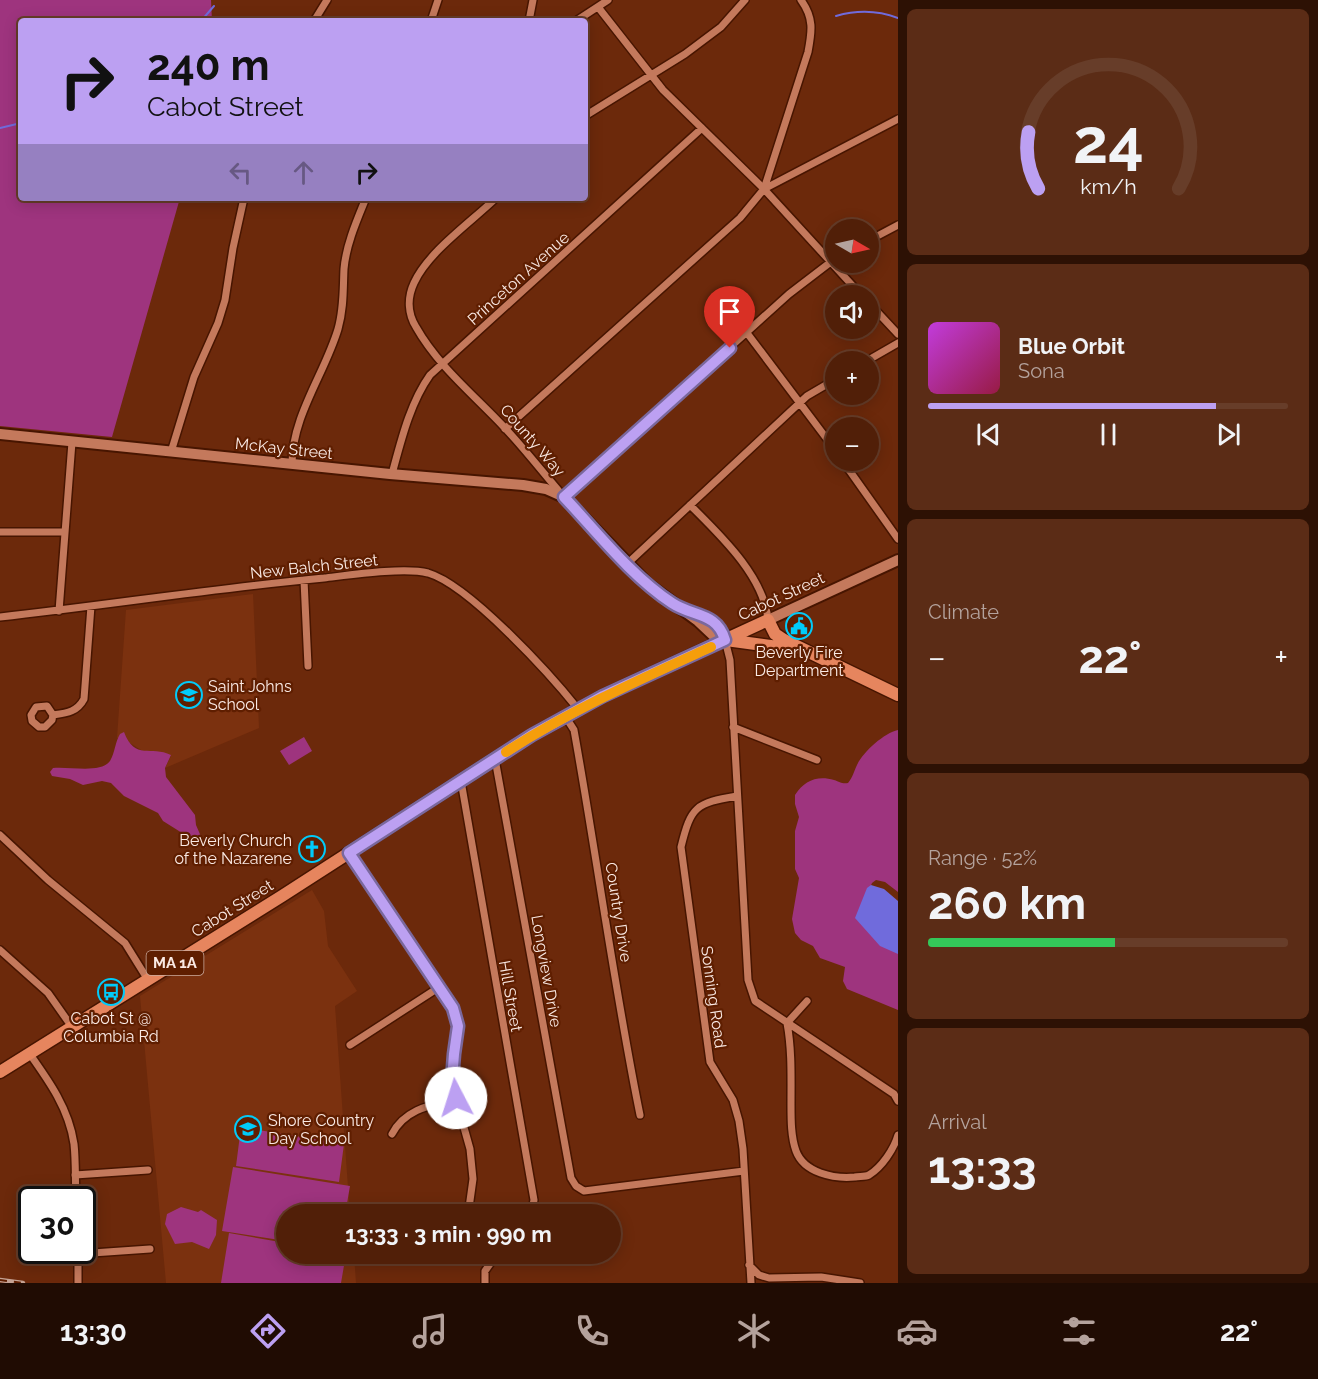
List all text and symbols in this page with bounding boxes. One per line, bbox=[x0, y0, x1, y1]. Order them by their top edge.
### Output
text: 240 m bbox=[147, 41, 270, 90]
icon: right bbox=[48, 42, 126, 120]
text: Cabot Street bbox=[147, 91, 304, 122]
text: 24 bbox=[1073, 104, 1143, 178]
icon: left bbox=[224, 156, 257, 189]
icon: ahead bbox=[287, 156, 320, 189]
icon: right bbox=[350, 156, 383, 189]
text: km/h bbox=[1080, 174, 1136, 199]
north arrow bbox=[825, 219, 879, 273]
map controls bbox=[825, 219, 879, 471]
street label: Princeton Avenue bbox=[464, 228, 573, 329]
button: sound bbox=[825, 285, 879, 339]
pin bbox=[704, 286, 755, 348]
icon: arrive bbox=[713, 295, 746, 328]
text: Blue Orbit bbox=[1018, 333, 1125, 359]
button: + bbox=[825, 351, 879, 405]
text: Sona bbox=[1018, 359, 1065, 383]
street label: County Way bbox=[496, 400, 569, 481]
button: − bbox=[825, 417, 879, 471]
icon: previous bbox=[972, 418, 1005, 451]
icon: pause bbox=[1092, 418, 1125, 451]
icon: next bbox=[1212, 418, 1245, 451]
street label: McKay Street bbox=[234, 434, 334, 463]
street label: New Balch Street bbox=[249, 550, 379, 583]
street label: Cabot Street bbox=[735, 568, 828, 625]
text: Climate bbox=[928, 600, 999, 624]
public building icon: Beverly Fire Department bbox=[784, 611, 814, 641]
text: 22° bbox=[1078, 631, 1142, 684]
text: − bbox=[928, 638, 946, 677]
text: + bbox=[1274, 638, 1288, 677]
place label: Beverly Fire Department bbox=[754, 643, 844, 680]
place label: Saint Johns School bbox=[208, 677, 292, 714]
school or university icon: Saint Johns School bbox=[174, 680, 204, 710]
place label: Beverly Church of the Nazarene bbox=[174, 831, 292, 868]
church icon: Beverly Church of the Nazarene bbox=[297, 834, 327, 864]
text: Range · 52% bbox=[928, 846, 1037, 870]
street label: Country Drive bbox=[601, 861, 636, 963]
street label: Cabot Street bbox=[188, 875, 277, 941]
text: 260 km bbox=[928, 877, 1086, 930]
street label: Longview Drive bbox=[527, 913, 566, 1029]
street label: Sonning Road bbox=[697, 945, 730, 1049]
road number: MA 1A bbox=[146, 951, 204, 975]
street label: Hill Street bbox=[495, 959, 526, 1034]
bus stop icon: Cabot St @ Columbia Rd bbox=[96, 977, 126, 1007]
place label: Cabot St @ Columbia Rd bbox=[63, 1009, 159, 1046]
position arrow bbox=[424, 1066, 488, 1130]
text: Arrival bbox=[928, 1110, 987, 1134]
place label: Shore Country Day School bbox=[268, 1111, 375, 1148]
school or university icon: Shore Country Day School bbox=[233, 1114, 263, 1144]
text: 13:33 bbox=[928, 1141, 1037, 1194]
speed limit sign: 30 bbox=[18, 1186, 96, 1264]
text: 13:33 · 3 min · 990 m bbox=[345, 1221, 552, 1247]
icon: directions bbox=[247, 1310, 289, 1352]
icon: music bbox=[409, 1310, 451, 1352]
icon: phone bbox=[571, 1310, 613, 1352]
icon: climate bbox=[733, 1310, 775, 1352]
icon: car bbox=[896, 1310, 938, 1352]
icon: filters bbox=[1058, 1310, 1100, 1352]
text: 13:30 bbox=[60, 1316, 127, 1347]
text: 22° bbox=[1220, 1316, 1258, 1347]

